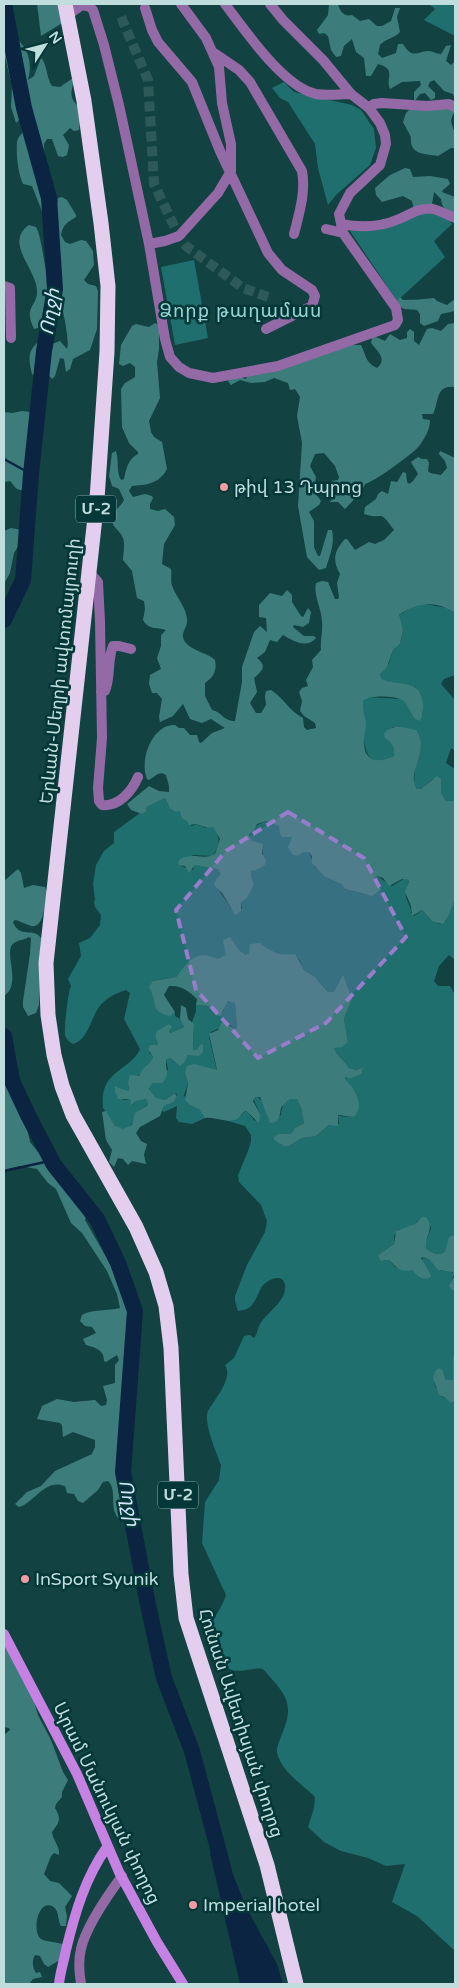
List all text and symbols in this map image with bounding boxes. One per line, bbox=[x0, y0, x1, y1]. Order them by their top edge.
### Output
north arrow bbox=[20, 20, 70, 70]
text: N bbox=[45, 28, 65, 47]
water label: Ողջի bbox=[36, 287, 64, 337]
district label: Ձորք թաղամաս bbox=[160, 300, 322, 322]
place label: թիվ 13 Դպրոց bbox=[234, 476, 362, 498]
marker: թիվ 13 Դպրոց bbox=[218, 481, 230, 493]
road number: Մ-2 bbox=[76, 496, 116, 522]
street label: Երևան-Մեղրի ավտոմայրուղի bbox=[35, 537, 85, 805]
water label: Ողջի bbox=[114, 1478, 144, 1529]
road number: Մ-2 bbox=[158, 1482, 198, 1508]
place label: InSport Syunik bbox=[35, 1568, 159, 1590]
marker: InSport Syunik bbox=[19, 1573, 31, 1585]
street label: Հունան Ավետիսյան փողոց bbox=[194, 1606, 288, 1840]
street label: Արամ Մանուկյան փողոց bbox=[48, 1698, 166, 1908]
place label: Imperial hotel bbox=[203, 1894, 320, 1916]
marker: Imperial hotel bbox=[187, 1899, 199, 1911]

